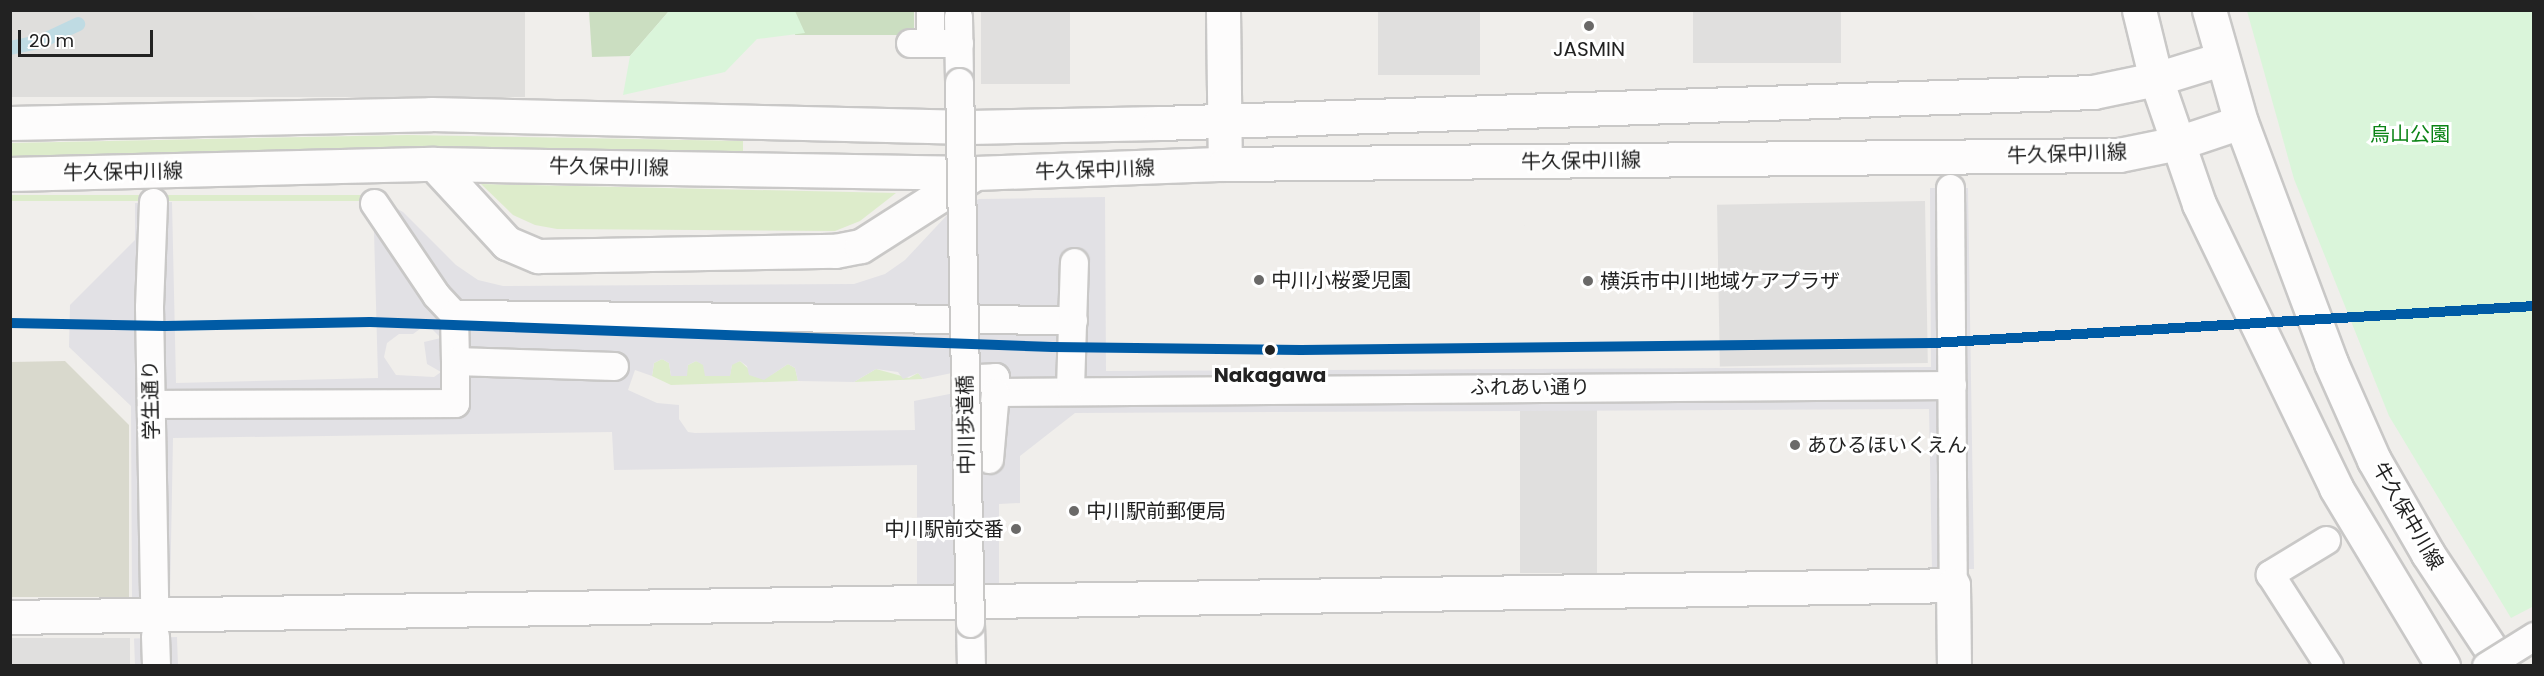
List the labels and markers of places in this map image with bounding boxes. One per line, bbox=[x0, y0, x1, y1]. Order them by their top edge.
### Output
marker: JASMIN bbox=[1580, 17, 1598, 35]
place label: JASMIN bbox=[1553, 37, 1625, 61]
place label: 中川小桜愛児園 bbox=[1271, 268, 1411, 292]
place label: 横浜市中川地域ケアプラザ bbox=[1600, 269, 1840, 293]
marker: 中川小桜愛児園 bbox=[1252, 273, 1266, 287]
marker: 横浜市中川地域ケアプラザ bbox=[1581, 274, 1595, 288]
marker: Nakagawa bbox=[1259, 339, 1281, 361]
place label: Nakagawa bbox=[1214, 363, 1326, 387]
place label: あひるほいくえん bbox=[1807, 433, 1967, 457]
marker: あひるほいくえん bbox=[1788, 438, 1802, 452]
place label: 中川駅前郵便局 bbox=[1086, 499, 1226, 523]
marker: 中川駅前郵便局 bbox=[1067, 504, 1081, 518]
place label: 中川駅前交番 bbox=[884, 517, 1004, 541]
marker: 中川駅前交番 bbox=[1009, 522, 1023, 536]

